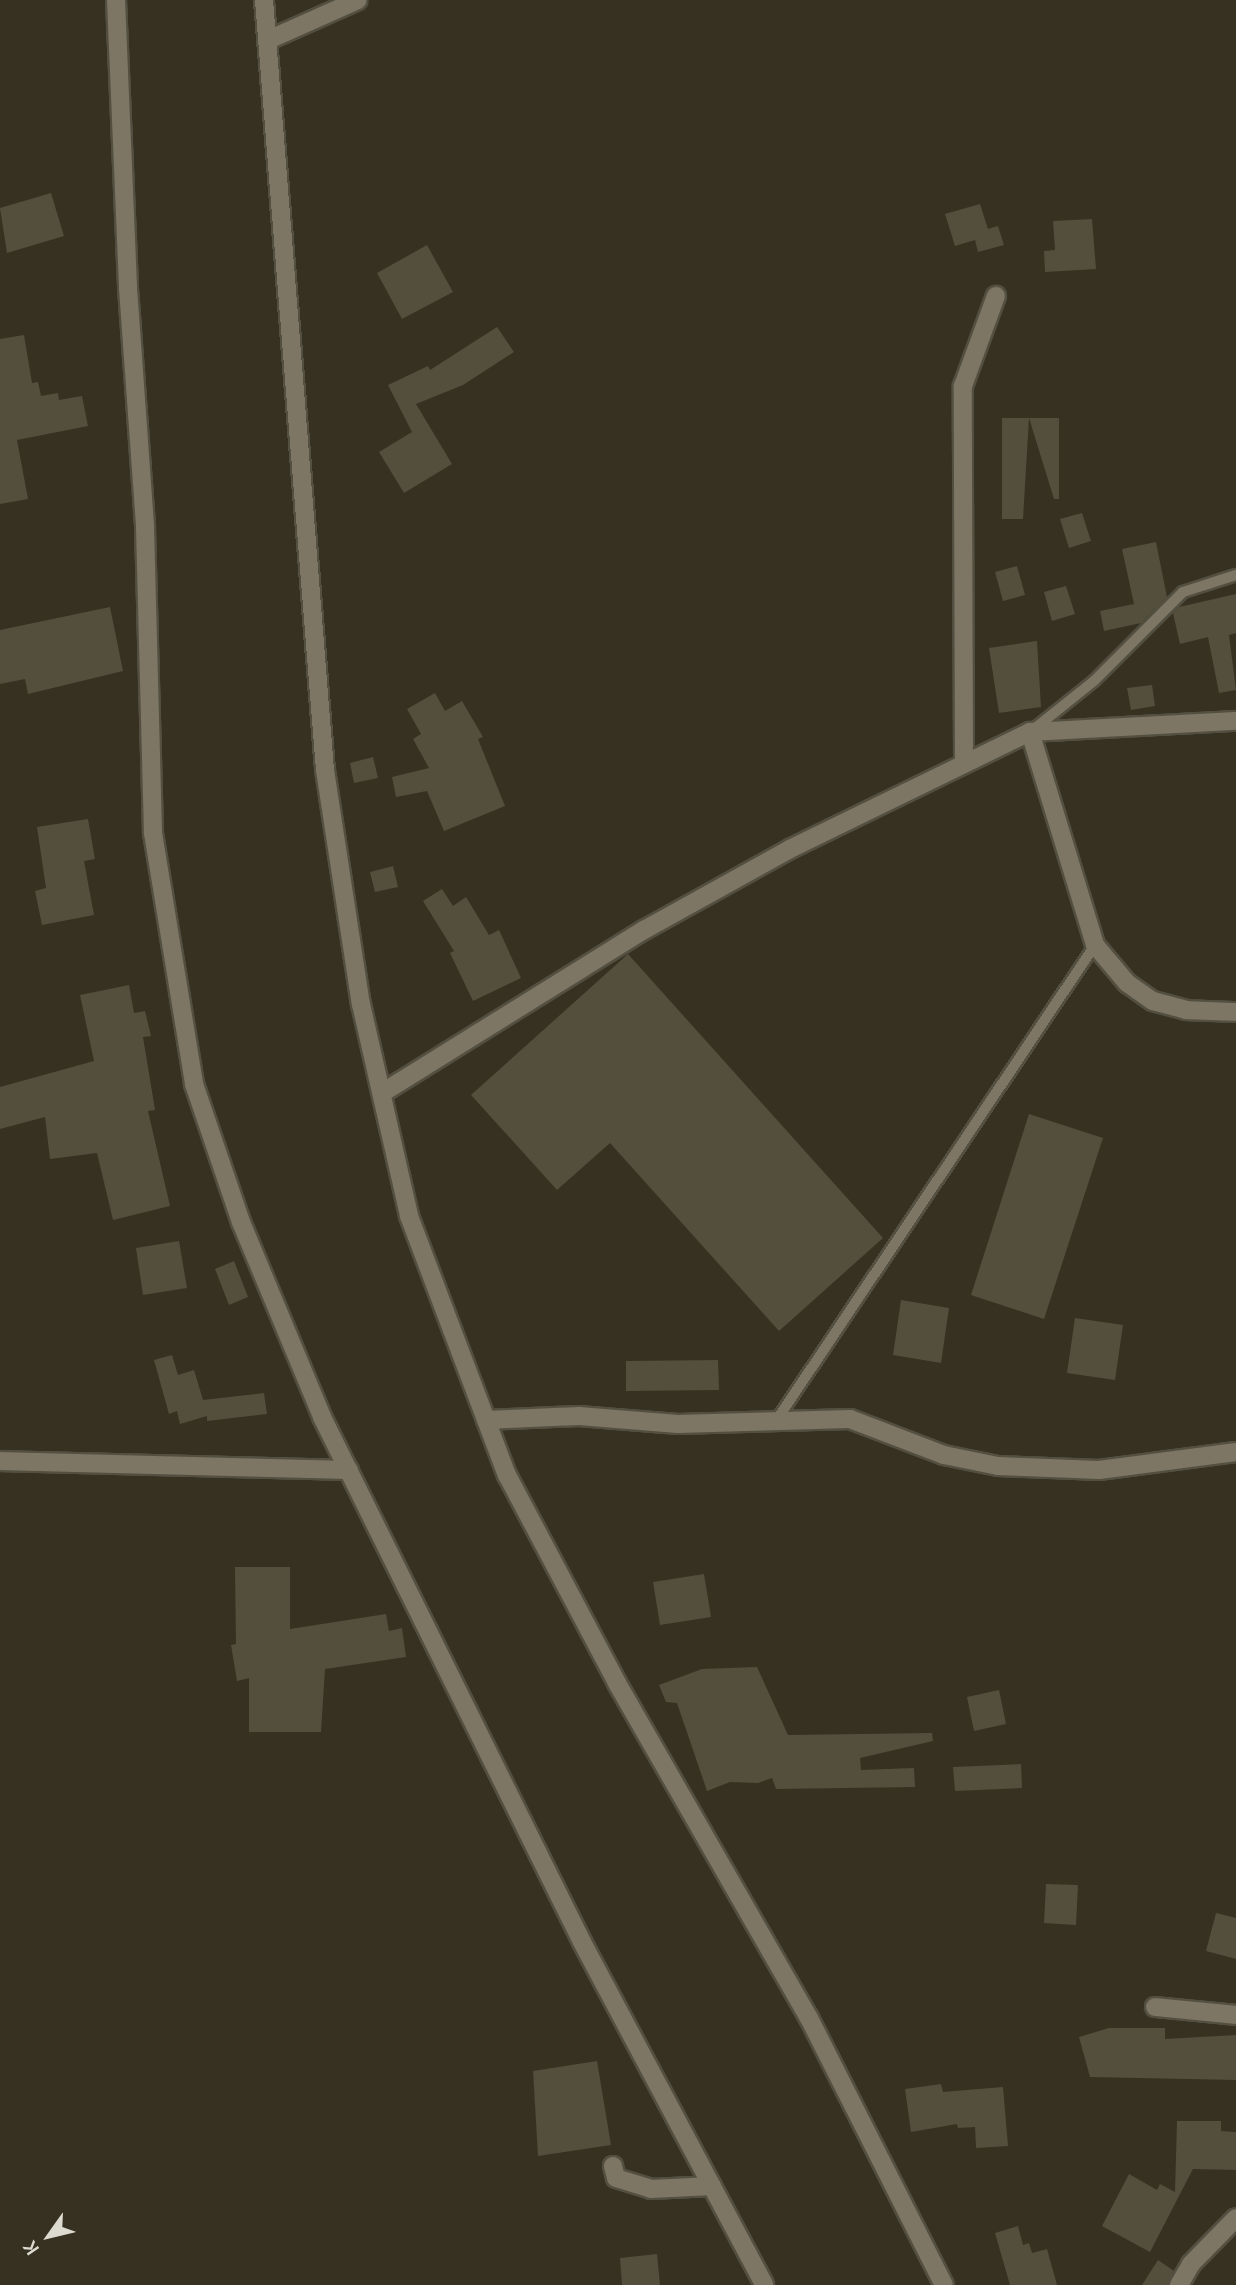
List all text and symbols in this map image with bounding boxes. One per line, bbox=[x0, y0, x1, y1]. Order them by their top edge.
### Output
north arrow bbox=[14, 2201, 84, 2271]
text: K bbox=[18, 2237, 44, 2259]

